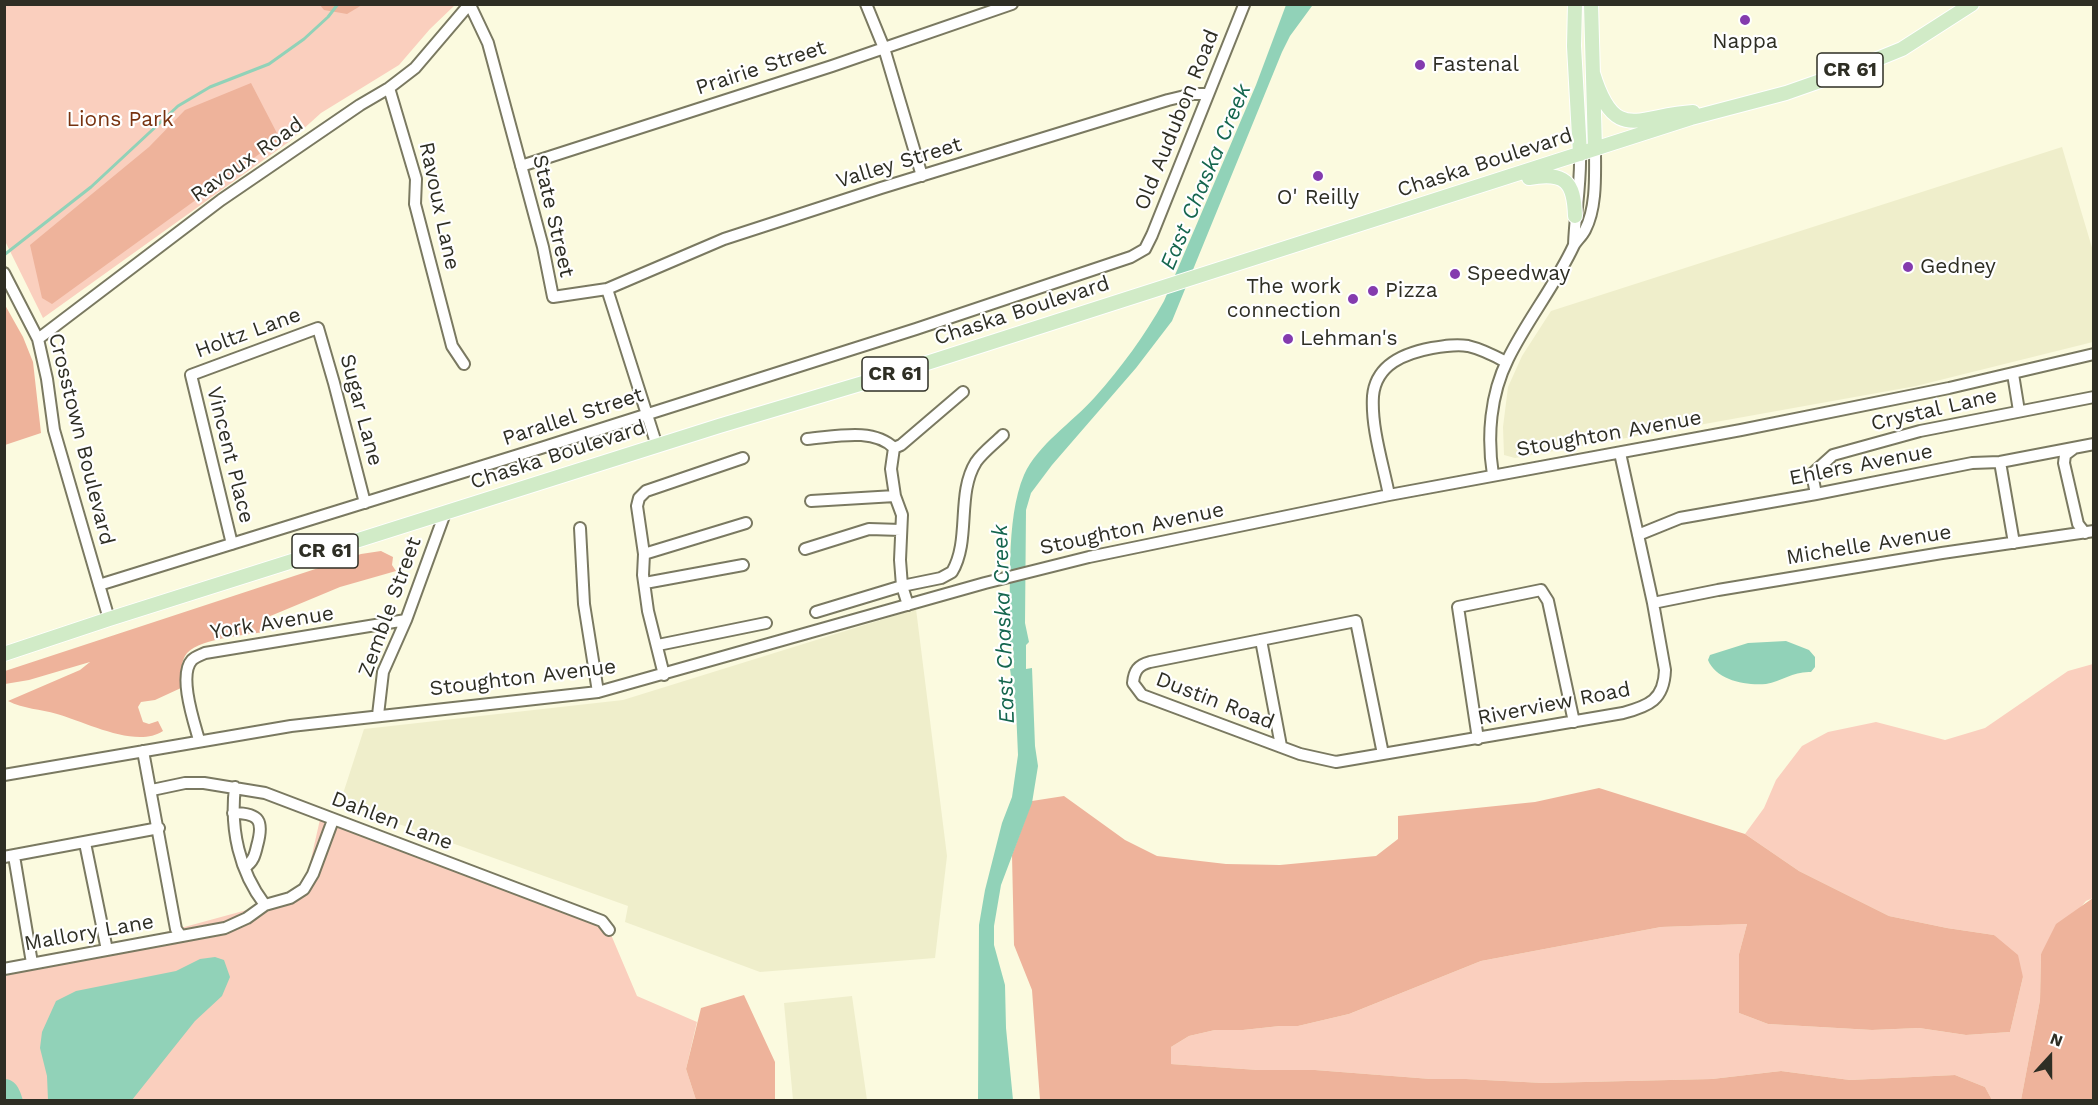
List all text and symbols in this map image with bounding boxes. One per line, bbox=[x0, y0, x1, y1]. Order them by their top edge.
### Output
marker: Nappa bbox=[1738, 13, 1752, 27]
street label: Old Audubon Road bbox=[1129, 26, 1225, 214]
place label: Nappa bbox=[1712, 29, 1778, 55]
street label: Prairie Street bbox=[693, 35, 829, 101]
place label: Fastenal bbox=[1432, 52, 1519, 78]
road number: CR 61 bbox=[1817, 53, 1883, 87]
marker: Fastenal bbox=[1413, 58, 1427, 72]
water label: East Chaska Creek bbox=[1155, 80, 1257, 274]
park label: Lions Park bbox=[66, 107, 174, 133]
street label: Ravoux Road bbox=[186, 112, 308, 208]
street label: Chaska Boulevard bbox=[1394, 123, 1576, 203]
street label: Valley Street bbox=[833, 132, 965, 194]
street label: Ravoux Lane bbox=[413, 140, 465, 272]
street label: State Street bbox=[527, 152, 579, 280]
marker: O' Reilly bbox=[1311, 169, 1325, 183]
place label: O' Reilly bbox=[1277, 185, 1359, 211]
place label: Gedney bbox=[1920, 254, 1996, 280]
marker: Gedney bbox=[1901, 260, 1915, 274]
place label: Speedway bbox=[1467, 261, 1570, 287]
marker: Speedway bbox=[1448, 267, 1462, 281]
street label: Chaska Boulevard bbox=[931, 271, 1113, 351]
place label: The work connection bbox=[1227, 274, 1341, 324]
place label: Pizza bbox=[1385, 278, 1438, 304]
marker: Pizza bbox=[1366, 284, 1380, 298]
marker: The work connection bbox=[1346, 292, 1360, 306]
street label: Holtz Lane bbox=[192, 302, 304, 364]
place label: Lehman's bbox=[1300, 326, 1397, 352]
street label: Crosstown Boulevard bbox=[42, 330, 120, 548]
marker: Lehman's bbox=[1281, 332, 1295, 346]
street label: Sugar Lane bbox=[334, 351, 388, 469]
road number: CR 61 bbox=[862, 357, 928, 391]
street label: Parallel Street bbox=[499, 382, 647, 452]
street label: Crystal Lane bbox=[1869, 383, 1999, 437]
street label: Vincent Place bbox=[201, 384, 259, 526]
street label: Stoughton Avenue bbox=[1514, 405, 1704, 463]
street label: Chaska Boulevard bbox=[467, 415, 649, 495]
street label: Ehlers Avenue bbox=[1787, 439, 1935, 491]
street label: Stoughton Avenue bbox=[1038, 497, 1226, 561]
street label: Michelle Avenue bbox=[1785, 520, 1953, 570]
water label: East Chaska Creek bbox=[987, 524, 1021, 724]
road number: CR 61 bbox=[292, 534, 358, 568]
street label: Zemble Street bbox=[353, 534, 427, 680]
street label: York Avenue bbox=[208, 601, 336, 645]
street label: Stoughton Avenue bbox=[428, 654, 618, 702]
street label: Dustin Road bbox=[1152, 667, 1278, 735]
street label: Riverview Road bbox=[1475, 677, 1633, 731]
street label: Dahlen Lane bbox=[328, 786, 456, 856]
street label: Mallory Lane bbox=[22, 909, 156, 957]
north arrow bbox=[2020, 1027, 2080, 1087]
text: N bbox=[2048, 1029, 2066, 1051]

